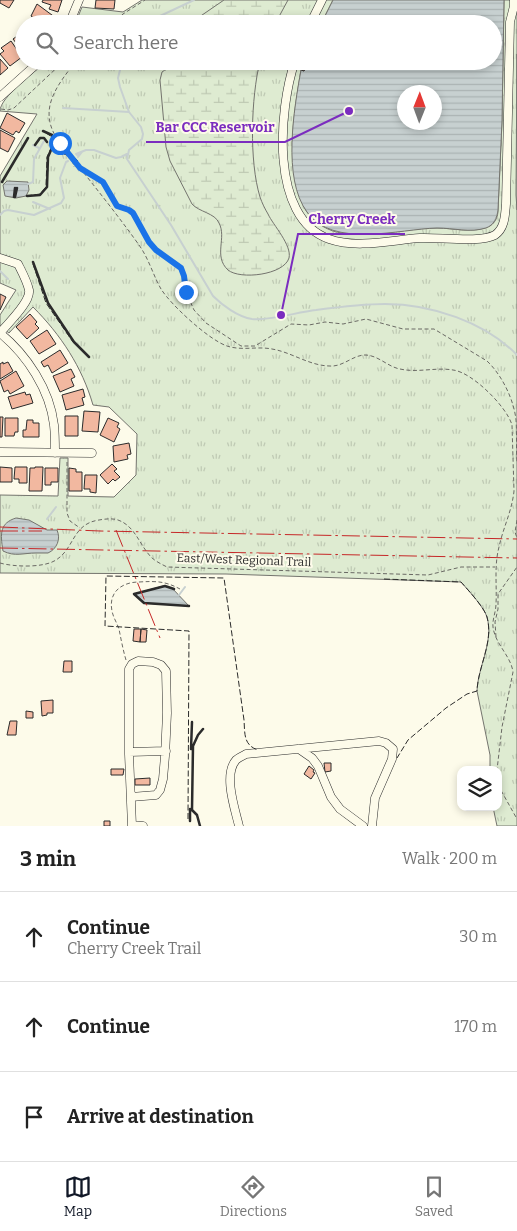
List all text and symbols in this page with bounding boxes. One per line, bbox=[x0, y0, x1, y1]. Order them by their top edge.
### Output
search box bbox=[15, 15, 502, 70]
icon: search bbox=[33, 29, 61, 57]
text: Search here bbox=[73, 31, 178, 54]
north arrow bbox=[397, 85, 442, 130]
callout: Bar CCC Reservoir bbox=[146, 113, 285, 142]
text: Bar CCC Reservoir bbox=[156, 119, 275, 136]
route start bbox=[49, 132, 72, 155]
callout: Cherry Creek bbox=[298, 205, 405, 234]
text: Cherry Creek bbox=[308, 211, 396, 228]
route end bbox=[175, 281, 198, 304]
street label: East/West Regional Trail bbox=[176, 551, 312, 569]
map controls bbox=[457, 766, 502, 811]
button: layers bbox=[457, 766, 502, 811]
text: 3 min bbox=[20, 846, 76, 872]
text: Walk · 200 m bbox=[402, 849, 497, 868]
text: Continue bbox=[67, 916, 150, 939]
icon: ahead bbox=[20, 923, 48, 951]
text: 30 m bbox=[459, 927, 497, 946]
text: Cherry Creek Trail bbox=[67, 939, 201, 958]
icon: ahead bbox=[20, 1013, 48, 1041]
text: Continue bbox=[67, 1015, 150, 1038]
text: 170 m bbox=[454, 1017, 497, 1036]
icon: arrive bbox=[20, 1103, 48, 1131]
text: Arrive at destination bbox=[67, 1105, 254, 1128]
tab: Map bbox=[64, 1173, 92, 1220]
tab: Directions bbox=[220, 1173, 287, 1220]
tab: Saved bbox=[415, 1173, 453, 1220]

